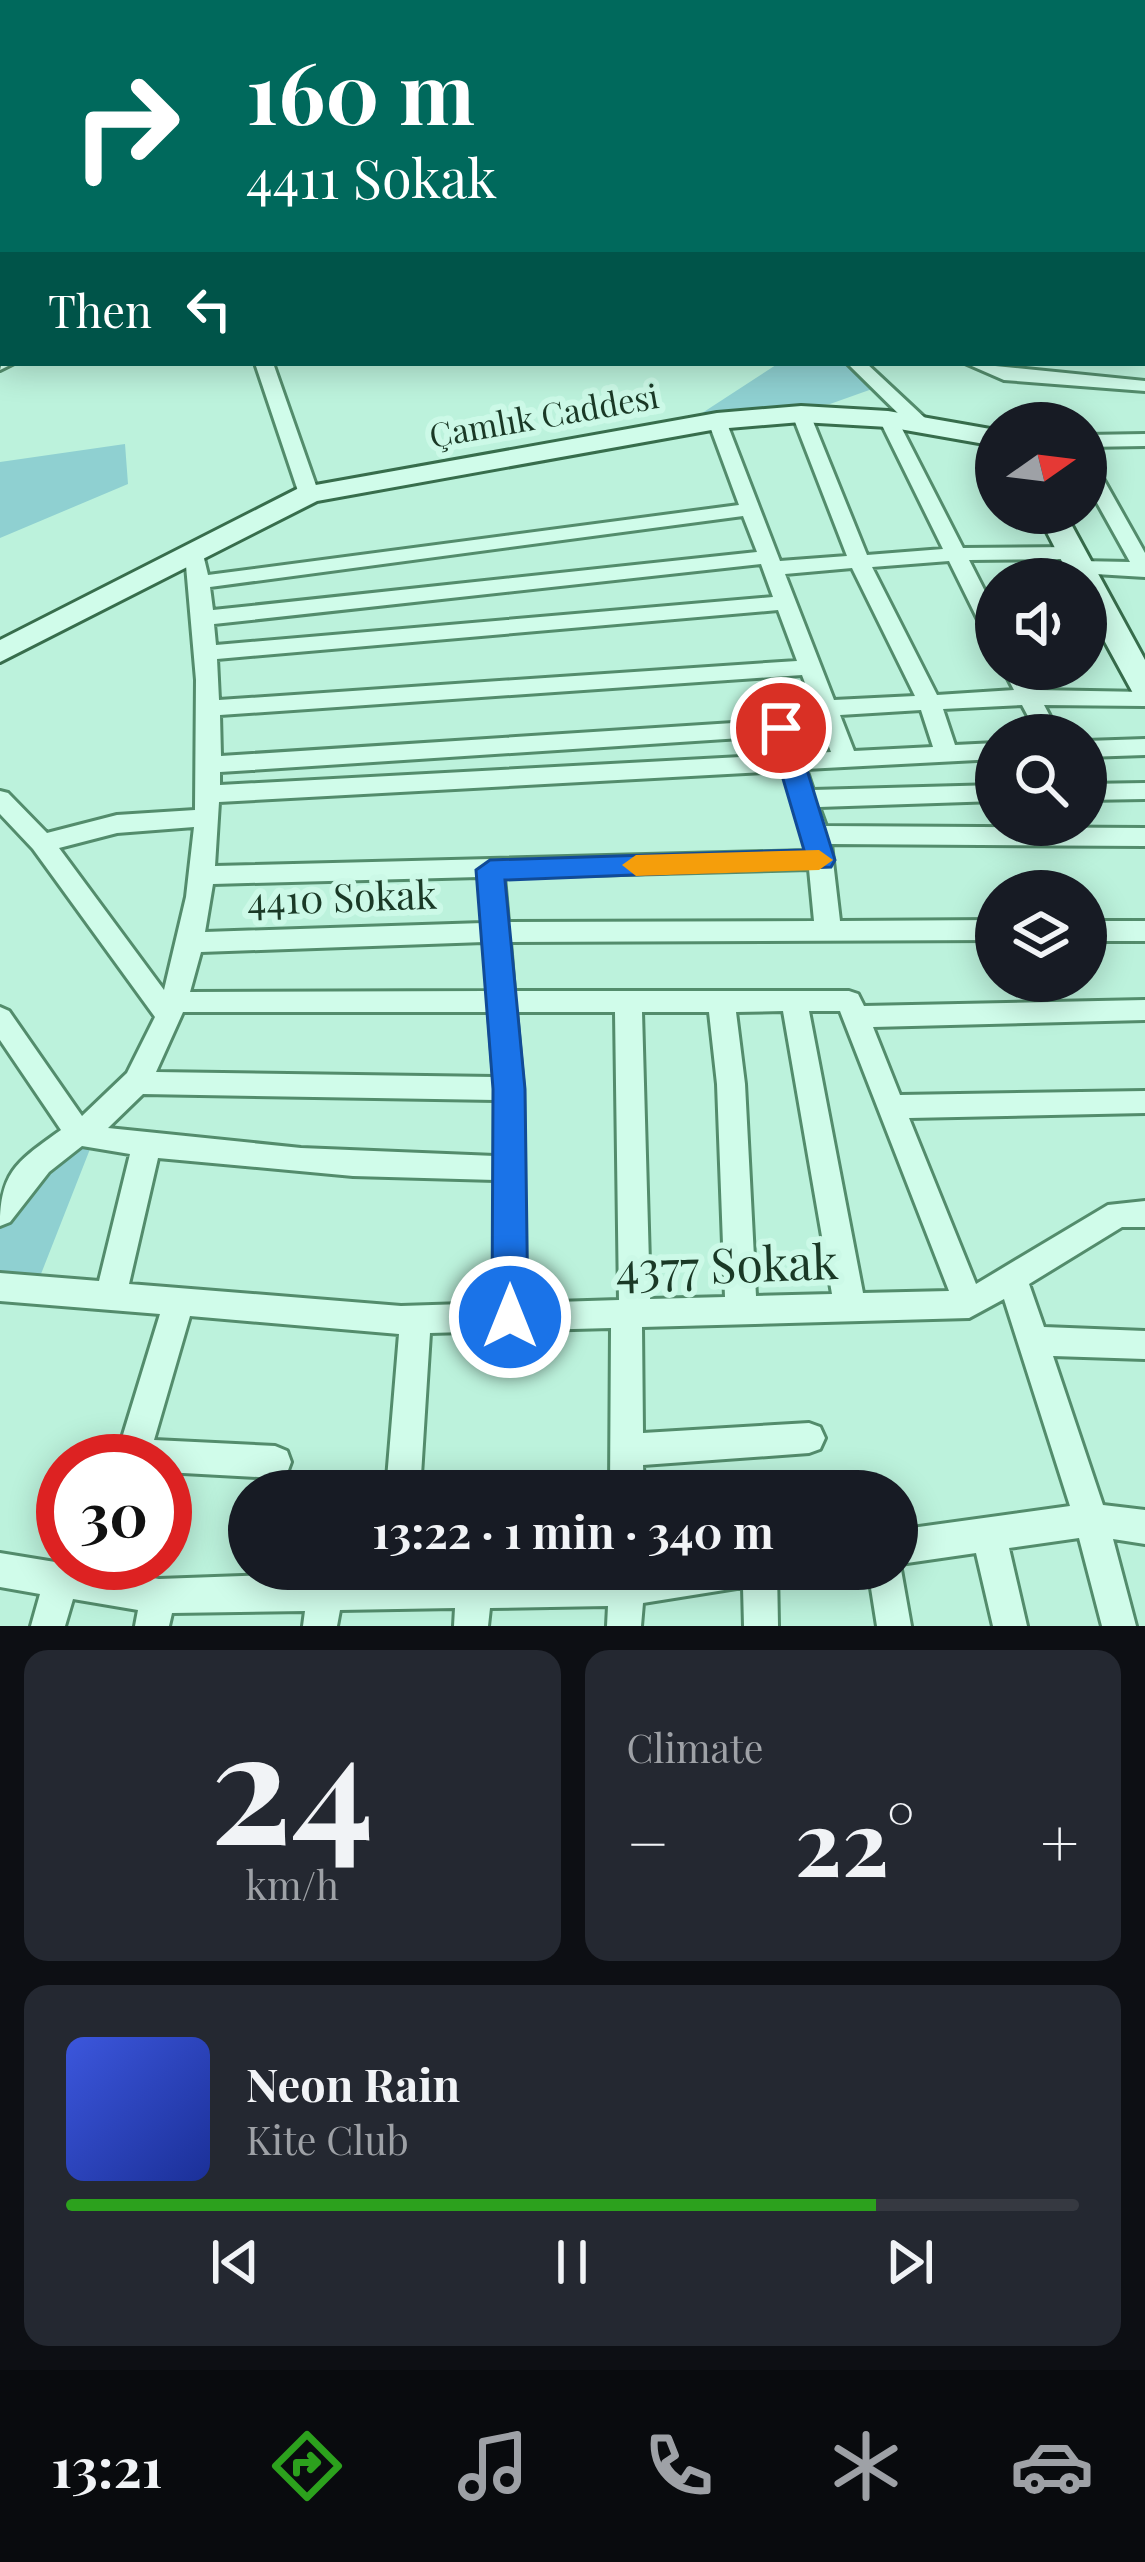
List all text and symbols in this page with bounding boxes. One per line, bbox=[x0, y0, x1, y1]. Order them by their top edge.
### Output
text: 160 m bbox=[246, 34, 475, 146]
icon: right bbox=[48, 48, 204, 204]
text: 4411 Sokak bbox=[246, 141, 497, 213]
icon: left bbox=[176, 276, 242, 342]
text: Then bbox=[48, 279, 152, 339]
street label: Çamlık Caddesi bbox=[426, 372, 662, 456]
north arrow bbox=[975, 402, 1107, 534]
map controls bbox=[975, 402, 1107, 1002]
button: sound bbox=[975, 558, 1107, 690]
pin bbox=[730, 677, 832, 779]
icon: arrive bbox=[748, 695, 814, 761]
button: search bbox=[975, 714, 1107, 846]
street label: 4410 Sokak bbox=[246, 867, 438, 925]
button: layers bbox=[975, 870, 1107, 1002]
street label: 4377 Sokak bbox=[614, 1227, 840, 1299]
position arrow bbox=[447, 1254, 573, 1380]
speed limit sign: 30 bbox=[36, 1434, 192, 1590]
text: 13:22 · 1 min · 340 m bbox=[372, 1500, 774, 1560]
text: 24 bbox=[210, 1676, 374, 1884]
text: Climate bbox=[627, 1721, 764, 1773]
text: 22° bbox=[795, 1780, 915, 1900]
text: − bbox=[627, 1797, 669, 1885]
text: + bbox=[1040, 1797, 1079, 1885]
text: km/h bbox=[245, 1858, 339, 1910]
text: Neon Rain bbox=[246, 2053, 460, 2113]
text: Kite Club bbox=[246, 2113, 409, 2165]
icon: previous bbox=[202, 2229, 268, 2295]
icon: pause bbox=[539, 2229, 605, 2295]
icon: next bbox=[877, 2229, 943, 2295]
icon: directions bbox=[265, 2424, 349, 2508]
icon: music bbox=[451, 2424, 535, 2508]
icon: phone bbox=[637, 2424, 721, 2508]
icon: climate bbox=[824, 2424, 908, 2508]
icon: car bbox=[1010, 2424, 1094, 2508]
text: 13:21 bbox=[51, 2430, 162, 2502]

